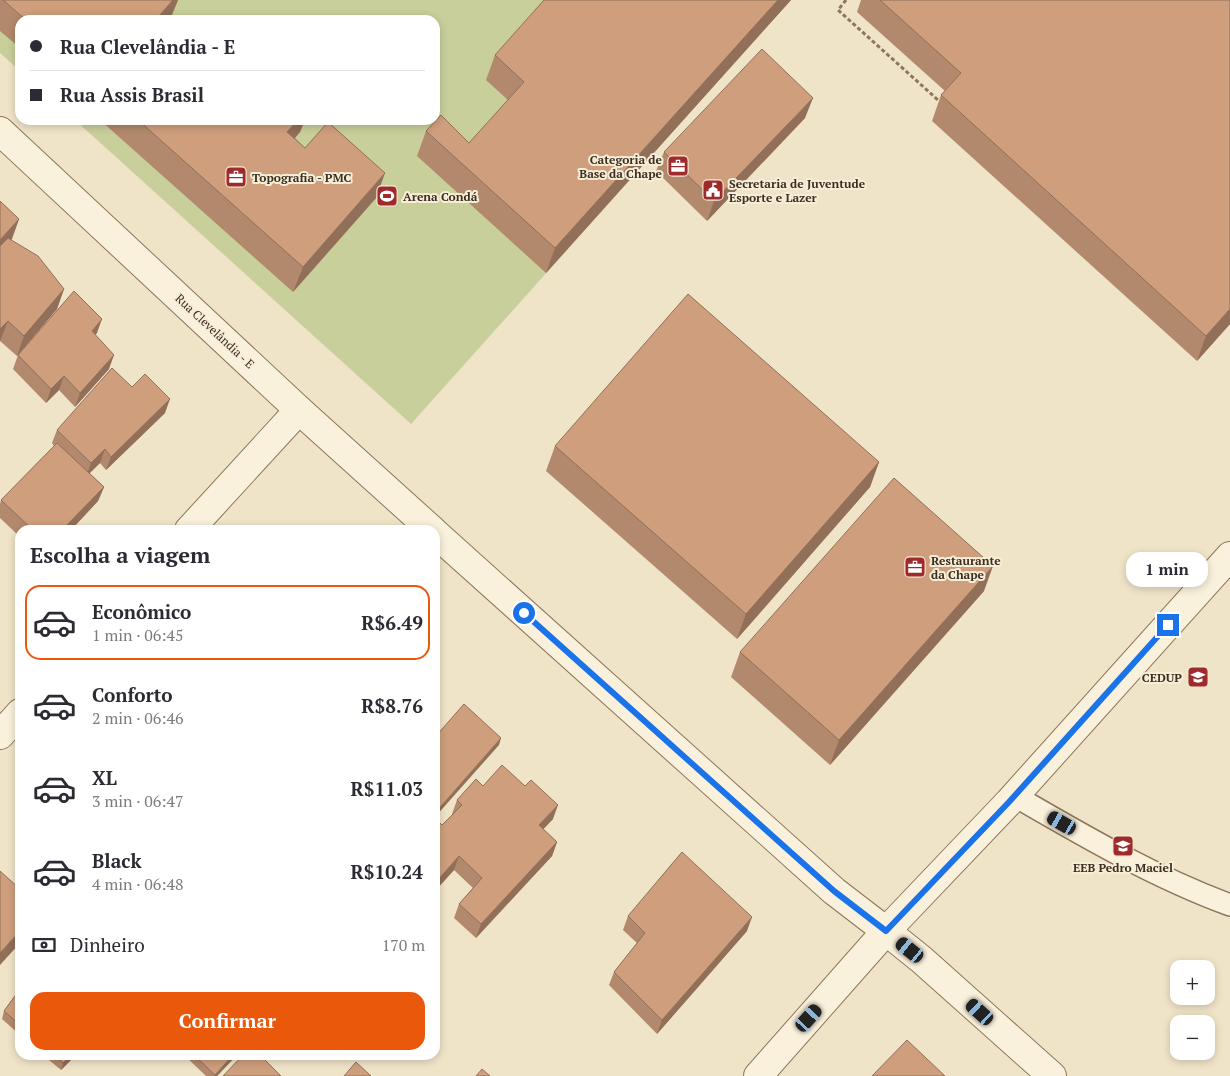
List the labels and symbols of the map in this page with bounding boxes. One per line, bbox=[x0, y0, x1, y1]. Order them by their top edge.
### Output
place label: Categoria de Base da Chape bbox=[579, 152, 663, 181]
office icon: Categoria de Base da Chape bbox=[666, 154, 690, 178]
office icon: Topografia - PMC bbox=[224, 165, 248, 189]
place label: Topografia - PMC bbox=[252, 170, 352, 185]
place label: Secretaria de Juventude Esporte e Lazer bbox=[729, 176, 866, 205]
public building icon: Secretaria de Juventude Esporte e Lazer bbox=[701, 178, 725, 202]
sports icon: Arena Condá bbox=[375, 184, 399, 208]
place label: Arena Condá bbox=[403, 189, 478, 204]
street label: Rua Clevelândia - E bbox=[172, 291, 258, 371]
callout: 1 min bbox=[1127, 552, 1209, 588]
place label: Restaurante da Chape bbox=[931, 553, 1001, 582]
office icon: Restaurante da Chape bbox=[903, 555, 927, 579]
route start bbox=[513, 602, 535, 624]
route end bbox=[1157, 614, 1179, 636]
school or university icon: CEDUP bbox=[1186, 665, 1210, 689]
place label: CEDUP bbox=[1142, 670, 1182, 685]
car bbox=[1045, 809, 1078, 837]
school or university icon: EEB Pedro Maciel bbox=[1111, 834, 1135, 858]
place label: EEB Pedro Maciel bbox=[1073, 860, 1173, 875]
car bbox=[893, 935, 926, 965]
car bbox=[963, 996, 996, 1028]
car bbox=[793, 1002, 824, 1034]

